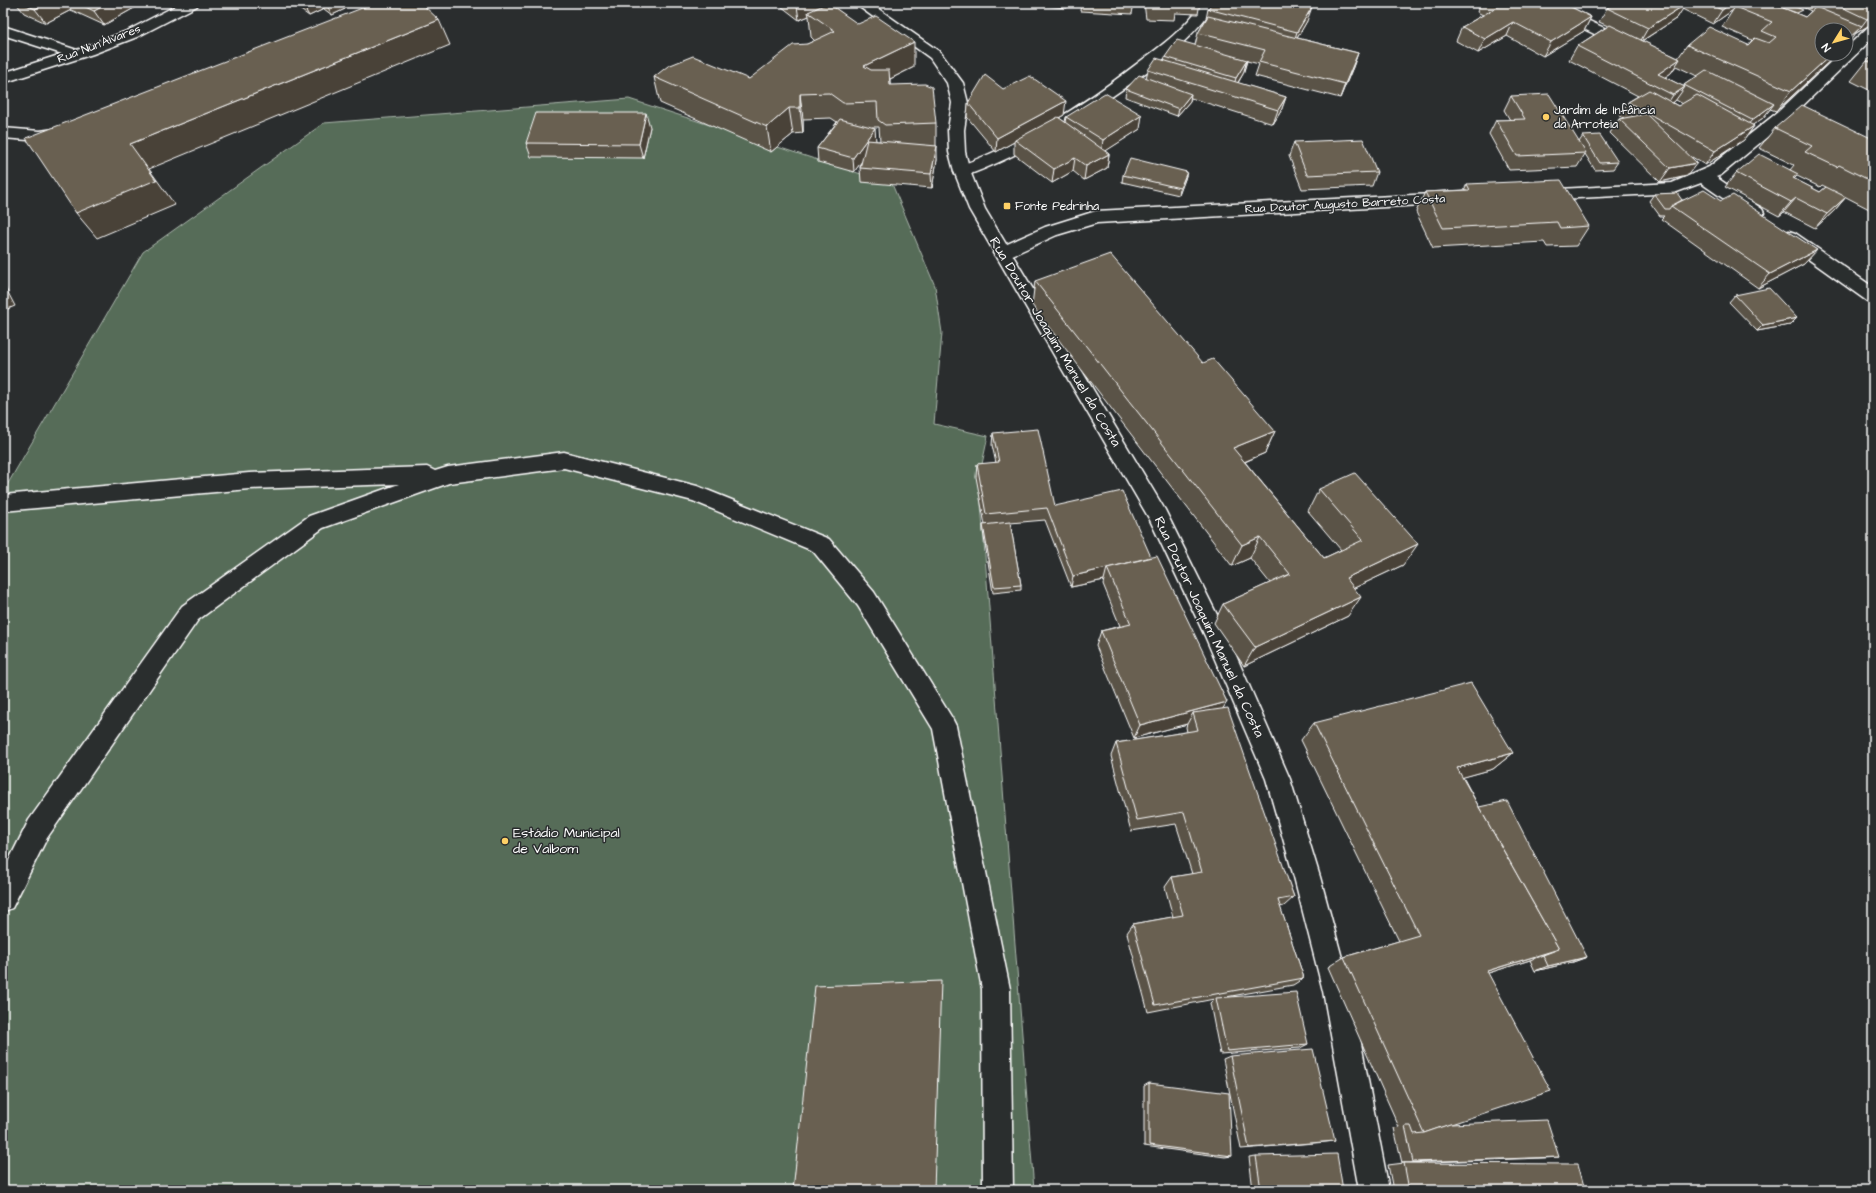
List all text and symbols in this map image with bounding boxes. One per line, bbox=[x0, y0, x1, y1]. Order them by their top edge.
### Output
street label: Rua Nun'Álvares bbox=[55, 20, 143, 68]
north arrow bbox=[1814, 22, 1854, 62]
text: N bbox=[1818, 40, 1834, 55]
place label: Jardim de Infância da Arroteia bbox=[1554, 102, 1655, 133]
marker: Jardim de Infância da Arroteia bbox=[1541, 112, 1551, 122]
street label: Rua Doutor Augusto Barreto Costa bbox=[1244, 190, 1446, 219]
place label: Fonte Pedrinha bbox=[1015, 198, 1099, 215]
marker: Fonte Pedrinha bbox=[1002, 201, 1012, 211]
street label: Rua Doutor Joaquim Manuel da Costa bbox=[984, 233, 1126, 451]
street label: Rua Doutor Joaquim Manuel da Costa bbox=[1149, 513, 1269, 741]
place label: Estádio Municipal de Valbom bbox=[513, 823, 620, 859]
marker: Estádio Municipal de Valbom bbox=[500, 836, 510, 846]

